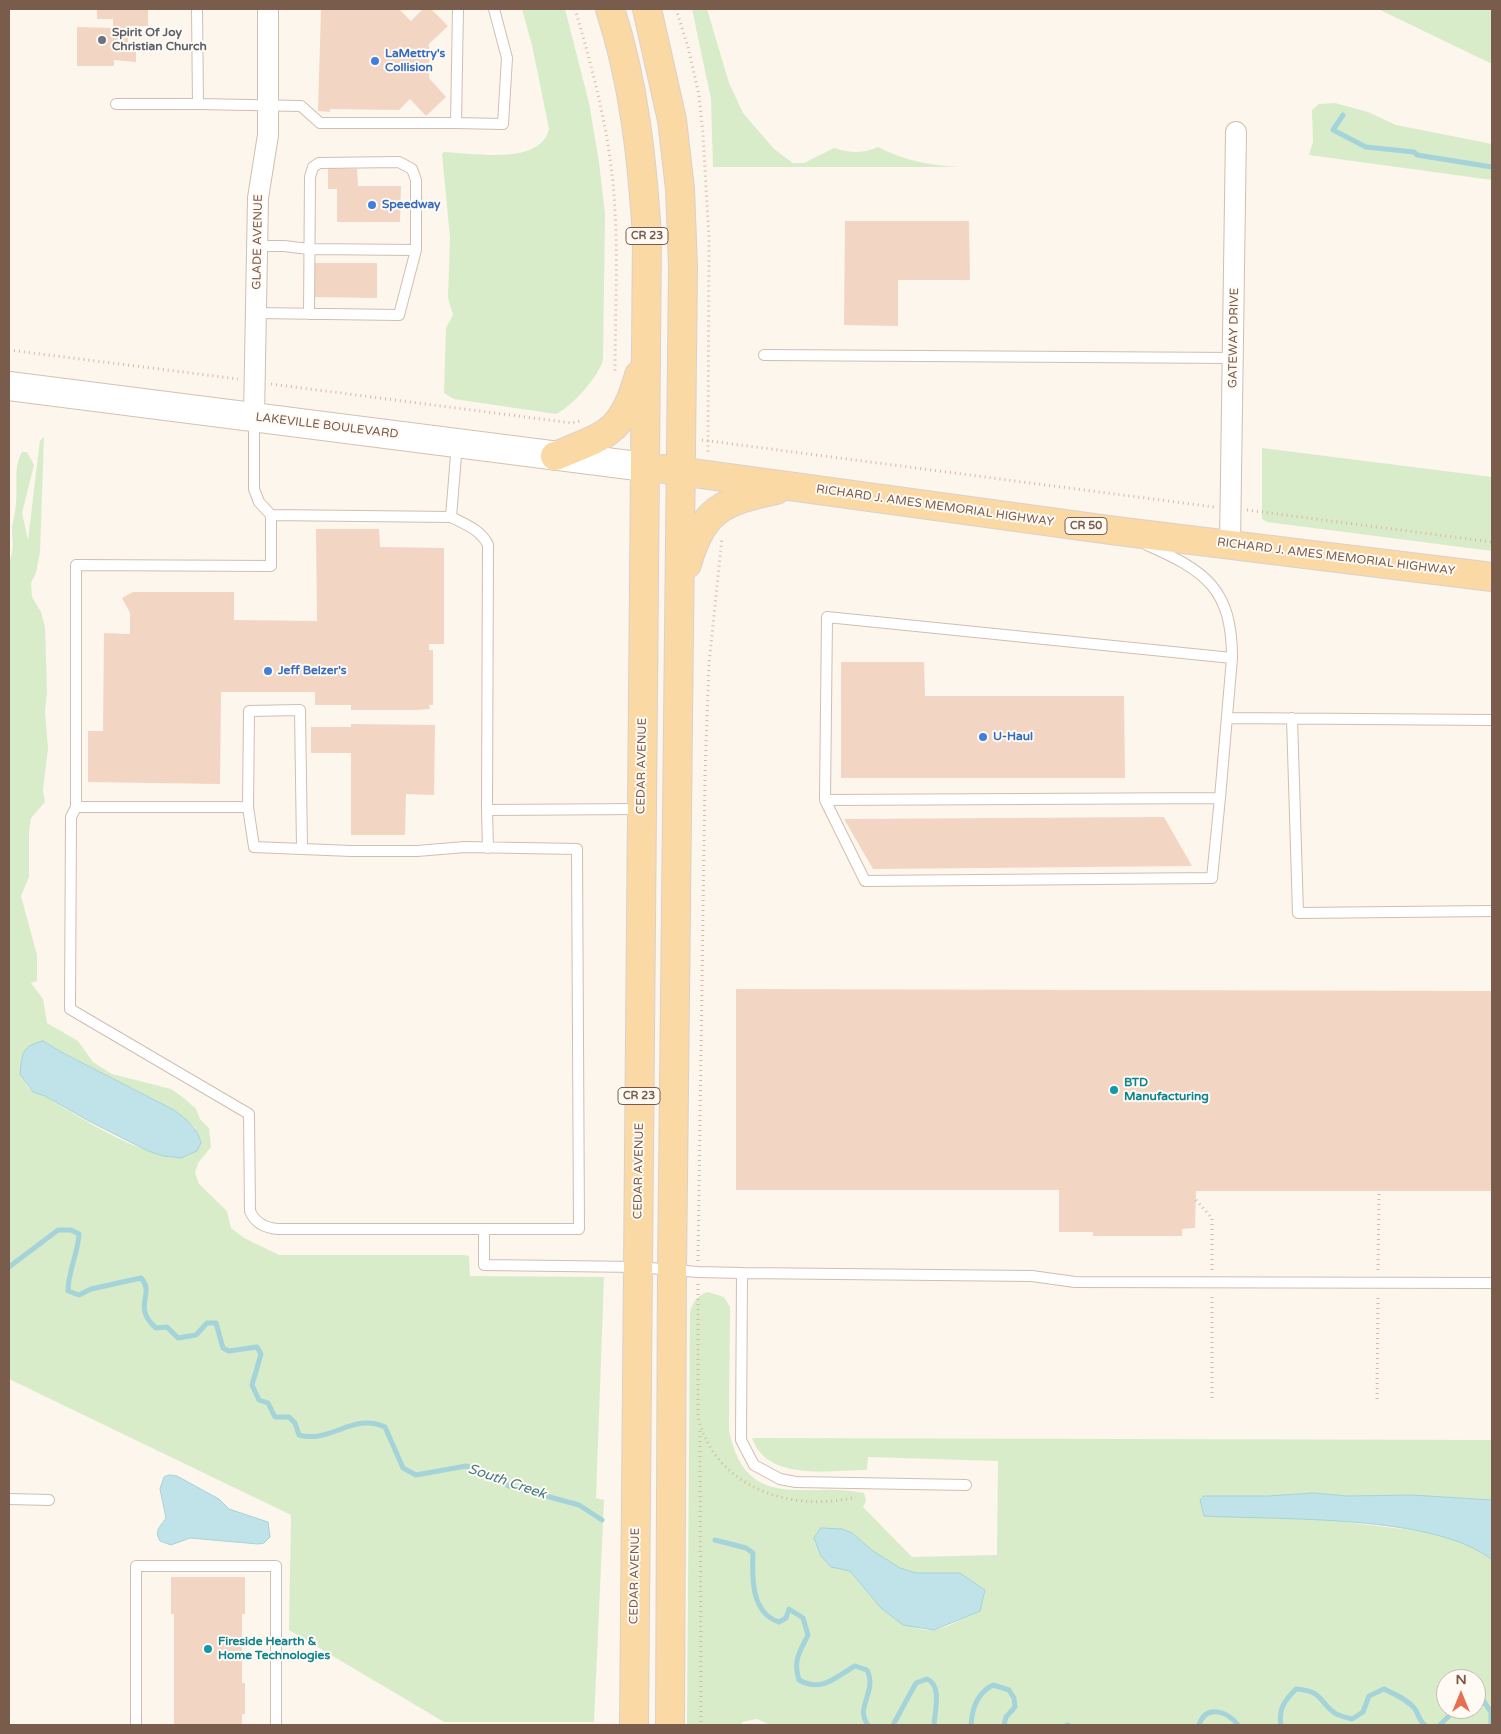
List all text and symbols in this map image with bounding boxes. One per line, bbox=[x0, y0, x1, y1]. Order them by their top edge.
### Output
place label: Spirit Of Joy Christian Church bbox=[112, 26, 207, 54]
marker: Spirit Of Joy Christian Church bbox=[96, 34, 108, 46]
place label: LaMettry's Collision bbox=[385, 47, 445, 75]
marker: LaMettry's Collision bbox=[369, 55, 381, 67]
street label: GLADE AVENUE bbox=[250, 194, 266, 290]
place label: Speedway bbox=[382, 198, 441, 212]
marker: Speedway bbox=[366, 199, 378, 211]
road number: CR 23 bbox=[626, 228, 668, 245]
street label: GATEWAY DRIVE bbox=[1226, 288, 1242, 388]
street label: LAKEVILLE BOULEVARD bbox=[255, 410, 399, 442]
street label: RICHARD J. AMES MEMORIAL HIGHWAY bbox=[815, 482, 1055, 530]
road number: CR 50 bbox=[1065, 518, 1107, 534]
street label: RICHARD J. AMES MEMORIAL HIGHWAY bbox=[1216, 535, 1456, 579]
place label: Jeff Belzer's bbox=[278, 664, 347, 678]
marker: Jeff Belzer's bbox=[262, 665, 274, 677]
street label: CEDAR AVENUE bbox=[634, 718, 650, 814]
place label: U-Haul bbox=[993, 730, 1033, 744]
marker: U-Haul bbox=[977, 731, 989, 743]
place label: BTD Manufacturing bbox=[1124, 1076, 1209, 1104]
marker: BTD Manufacturing bbox=[1108, 1084, 1120, 1096]
road number: CR 23 bbox=[618, 1088, 660, 1104]
street label: CEDAR AVENUE bbox=[631, 1123, 647, 1219]
water label: South Creek bbox=[466, 1461, 548, 1503]
street label: CEDAR AVENUE bbox=[627, 1528, 643, 1624]
place label: Fireside Hearth & Home Technologies bbox=[218, 1635, 330, 1663]
marker: Fireside Hearth & Home Technologies bbox=[202, 1643, 214, 1655]
north arrow bbox=[1436, 1669, 1486, 1719]
text: N bbox=[1455, 1671, 1467, 1688]

